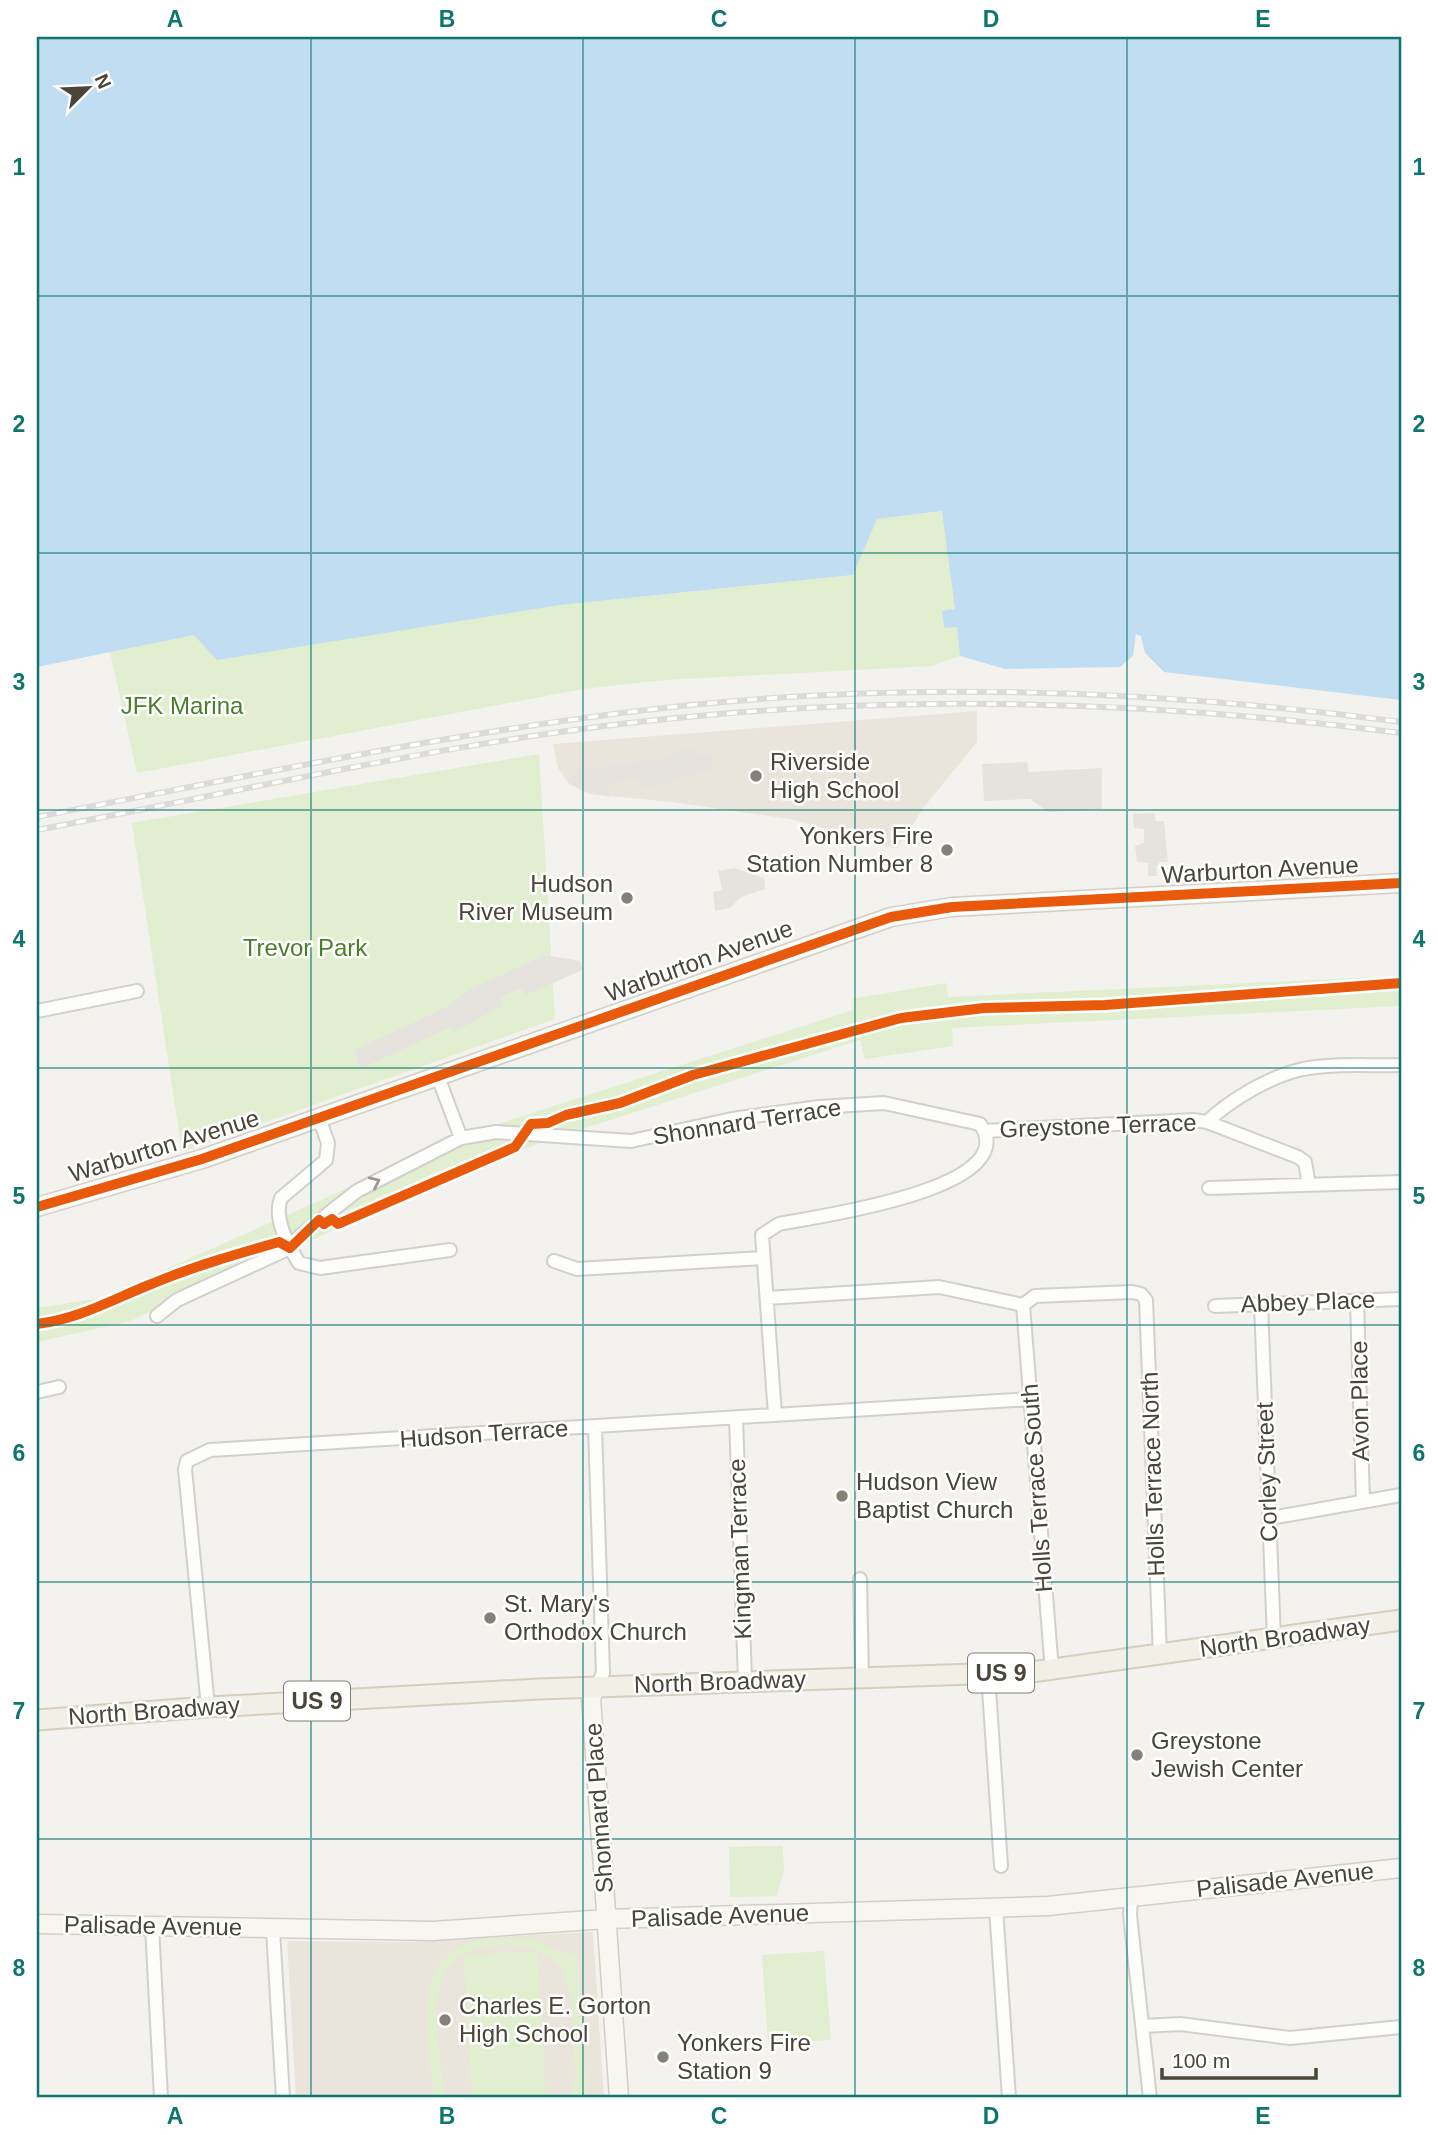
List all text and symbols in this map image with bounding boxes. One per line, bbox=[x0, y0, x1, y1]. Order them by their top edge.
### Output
text: A bbox=[167, 6, 183, 32]
text: B bbox=[439, 6, 455, 32]
text: C bbox=[711, 6, 727, 32]
text: D bbox=[983, 6, 999, 32]
text: E bbox=[1255, 6, 1271, 32]
north arrow bbox=[52, 52, 122, 122]
text: N bbox=[91, 71, 115, 92]
text: 1 bbox=[13, 154, 26, 180]
text: 1 bbox=[1413, 154, 1426, 180]
text: 2 bbox=[13, 411, 25, 437]
text: 2 bbox=[1413, 411, 1425, 437]
text: 3 bbox=[13, 669, 25, 695]
text: 3 bbox=[1413, 669, 1425, 695]
park label: JFK Marina bbox=[121, 692, 244, 719]
place label: Riverside High School bbox=[770, 748, 899, 803]
marker: Riverside High School bbox=[748, 768, 764, 784]
place label: Yonkers Fire Station Number 8 bbox=[746, 822, 933, 877]
marker: Yonkers Fire Station Number 8 bbox=[939, 842, 955, 858]
street label: Warburton Avenue bbox=[1161, 851, 1359, 888]
place label: Hudson River Museum bbox=[458, 870, 613, 925]
marker: Hudson River Museum bbox=[619, 890, 635, 906]
street label: Warburton Avenue bbox=[601, 914, 796, 1007]
text: 4 bbox=[13, 926, 26, 952]
text: 4 bbox=[1413, 926, 1426, 952]
park label: Trevor Park bbox=[243, 934, 368, 961]
street label: Shonnard Terrace bbox=[651, 1093, 843, 1150]
street label: Warburton Avenue bbox=[65, 1104, 262, 1187]
street label: Greystone Terrace bbox=[999, 1109, 1197, 1142]
one-way arrow bbox=[368, 1176, 380, 1190]
text: 5 bbox=[13, 1183, 26, 1209]
text: 5 bbox=[1413, 1183, 1426, 1209]
street label: Abbey Place bbox=[1240, 1286, 1376, 1317]
street label: Avon Place bbox=[1345, 1340, 1374, 1462]
street label: Holls Terrace North bbox=[1135, 1371, 1170, 1577]
street label: Holls Terrace South bbox=[1016, 1383, 1057, 1593]
street label: Corley Street bbox=[1251, 1401, 1282, 1542]
street label: Hudson Terrace bbox=[399, 1414, 569, 1453]
text: 6 bbox=[13, 1440, 25, 1466]
text: 6 bbox=[1413, 1440, 1425, 1466]
street label: Kingman Terrace bbox=[723, 1458, 756, 1640]
place label: Hudson View Baptist Church bbox=[856, 1468, 1013, 1523]
marker: Hudson View Baptist Church bbox=[834, 1488, 850, 1504]
place label: St. Mary's Orthodox Church bbox=[504, 1590, 687, 1645]
marker: St. Mary's Orthodox Church bbox=[482, 1610, 498, 1626]
street label: North Broadway bbox=[1198, 1611, 1372, 1662]
road number: US 9 bbox=[968, 1654, 1034, 1692]
street label: North Broadway bbox=[634, 1665, 806, 1698]
road number: US 9 bbox=[284, 1682, 350, 1720]
street label: North Broadway bbox=[67, 1691, 241, 1730]
text: 7 bbox=[13, 1698, 25, 1724]
text: 7 bbox=[1413, 1698, 1425, 1724]
street label: Shonnard Place bbox=[579, 1722, 618, 1894]
place label: Greystone Jewish Center bbox=[1151, 1727, 1303, 1782]
marker: Greystone Jewish Center bbox=[1129, 1747, 1145, 1763]
street label: Palisade Avenue bbox=[1195, 1857, 1375, 1902]
street label: Palisade Avenue bbox=[630, 1899, 810, 1932]
street label: Palisade Avenue bbox=[64, 1910, 242, 1941]
text: 8 bbox=[13, 1955, 26, 1981]
text: 8 bbox=[1413, 1955, 1426, 1981]
place label: Charles E. Gorton High School bbox=[459, 1992, 651, 2047]
marker: Charles E. Gorton High School bbox=[437, 2012, 453, 2028]
place label: Yonkers Fire Station 9 bbox=[677, 2029, 811, 2084]
scale bar bbox=[1162, 2037, 1316, 2081]
marker: Yonkers Fire Station 9 bbox=[655, 2049, 671, 2065]
text: 100 m bbox=[1172, 2049, 1230, 2072]
text: A bbox=[167, 2103, 183, 2129]
text: B bbox=[439, 2103, 455, 2129]
text: C bbox=[711, 2103, 727, 2129]
text: D bbox=[983, 2103, 999, 2129]
text: E bbox=[1255, 2103, 1271, 2129]

